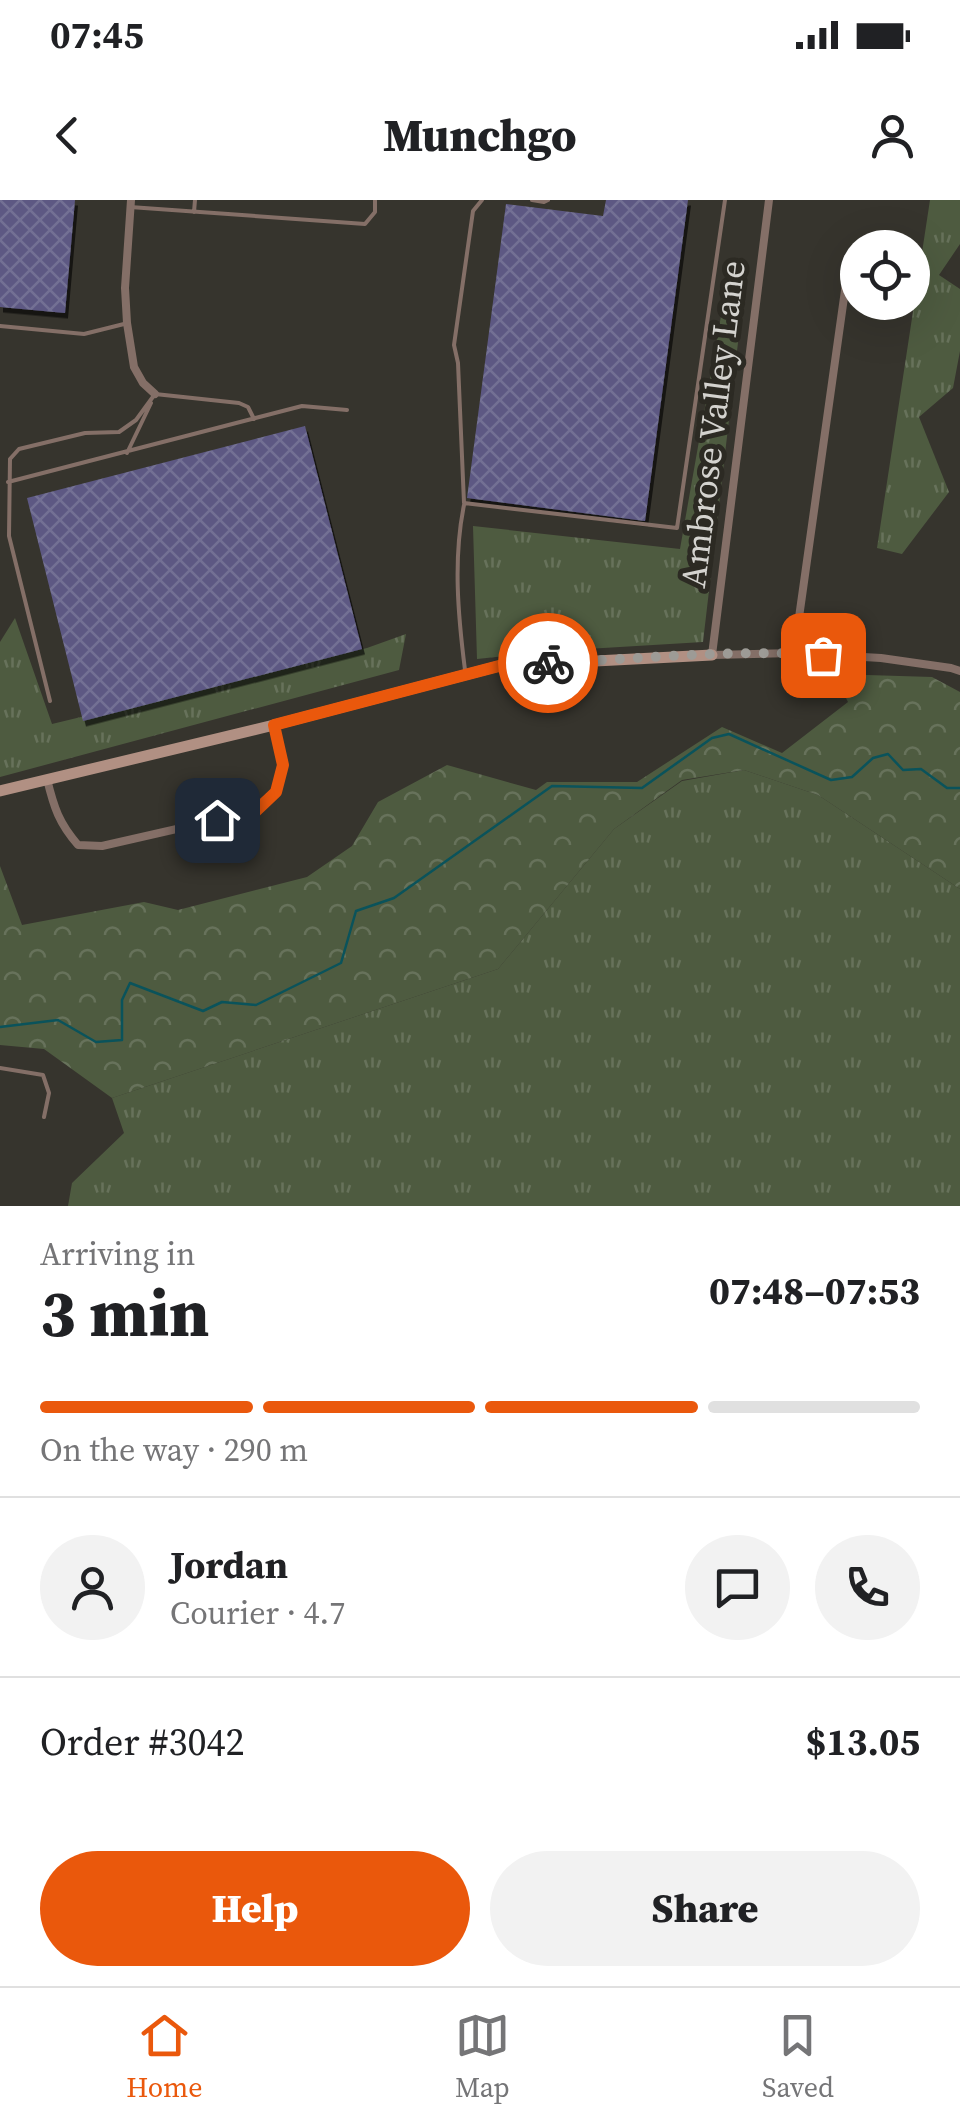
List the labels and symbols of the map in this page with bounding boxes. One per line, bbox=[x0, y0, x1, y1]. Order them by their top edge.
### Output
street label: Ambrose Valley Lane bbox=[669, 258, 757, 590]
courier bbox=[498, 613, 598, 713]
pin bbox=[781, 613, 866, 698]
pin bbox=[175, 778, 260, 863]

